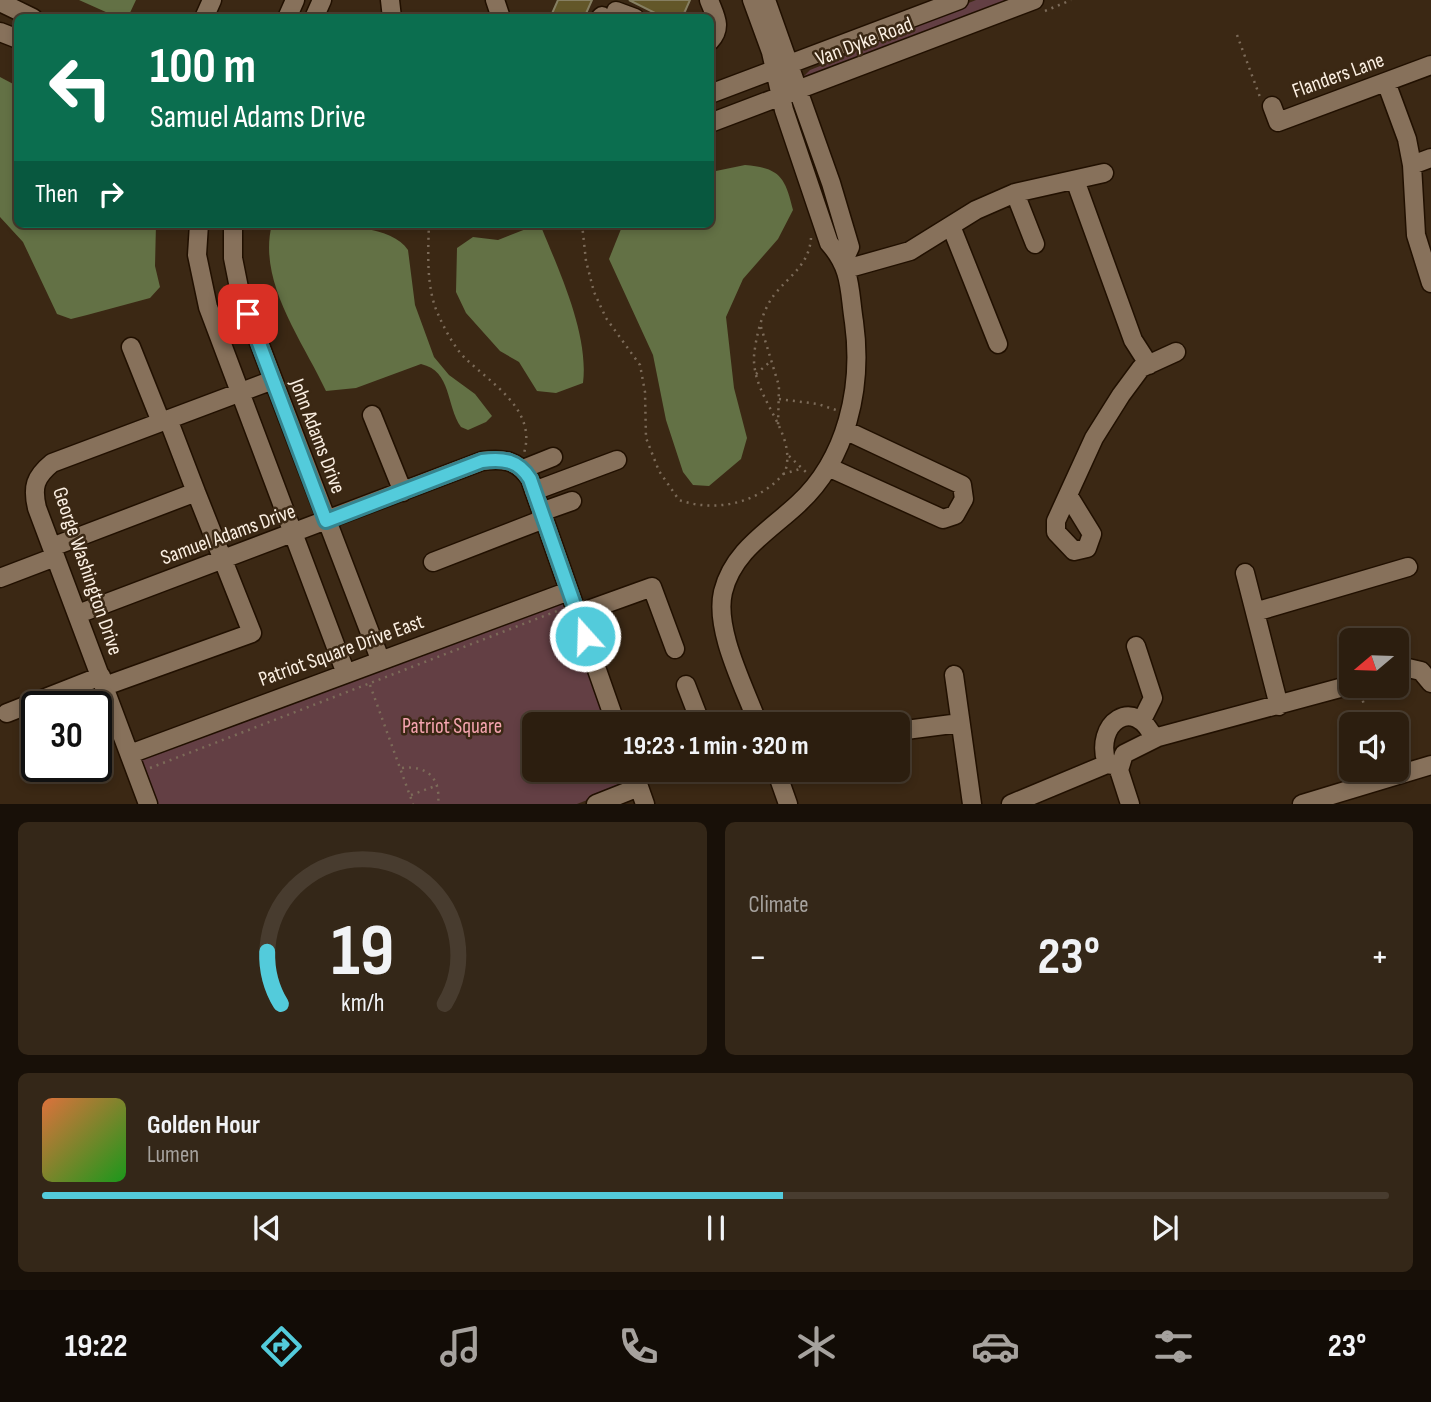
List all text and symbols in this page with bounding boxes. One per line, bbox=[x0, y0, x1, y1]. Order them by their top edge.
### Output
street label: Van Dyke Road bbox=[812, 12, 916, 71]
text: 100 m bbox=[150, 38, 256, 97]
icon: left bbox=[35, 42, 126, 133]
street label: Flanders Lane bbox=[1289, 47, 1388, 104]
text: Samuel Adams Drive bbox=[150, 98, 366, 137]
icon: right bbox=[92, 175, 130, 213]
text: Then bbox=[35, 179, 78, 210]
pin bbox=[218, 284, 278, 344]
icon: arrive bbox=[229, 295, 267, 333]
street label: John Adams Drive bbox=[284, 374, 351, 497]
street label: George Washington Drive bbox=[47, 484, 128, 658]
street label: Samuel Adams Drive bbox=[157, 499, 299, 570]
position arrow bbox=[548, 599, 622, 673]
street label: Patriot Square Drive East bbox=[255, 609, 427, 692]
north arrow bbox=[1339, 628, 1409, 698]
map controls bbox=[1339, 628, 1409, 782]
speed limit sign: 30 bbox=[21, 691, 112, 782]
button: sound bbox=[1339, 712, 1409, 782]
park label: Patriot Square bbox=[402, 714, 502, 739]
text: 19:23 · 1 min · 320 m bbox=[623, 731, 809, 762]
text: Climate bbox=[749, 891, 808, 919]
text: 19 bbox=[331, 909, 394, 997]
text: 23° bbox=[1038, 926, 1100, 989]
text: − bbox=[749, 935, 767, 980]
text: + bbox=[1370, 935, 1389, 980]
text: km/h bbox=[341, 988, 384, 1019]
text: Golden Hour bbox=[147, 1110, 260, 1141]
text: Lumen bbox=[147, 1141, 199, 1169]
icon: previous bbox=[248, 1209, 286, 1247]
icon: pause bbox=[697, 1209, 735, 1247]
icon: next bbox=[1146, 1209, 1184, 1247]
icon: directions bbox=[257, 1322, 306, 1371]
icon: music bbox=[436, 1322, 485, 1371]
icon: phone bbox=[614, 1322, 663, 1371]
icon: climate bbox=[792, 1322, 841, 1371]
icon: car bbox=[971, 1322, 1020, 1371]
icon: filters bbox=[1149, 1322, 1198, 1371]
text: 19:22 bbox=[65, 1327, 128, 1366]
text: 23° bbox=[1328, 1327, 1366, 1366]

